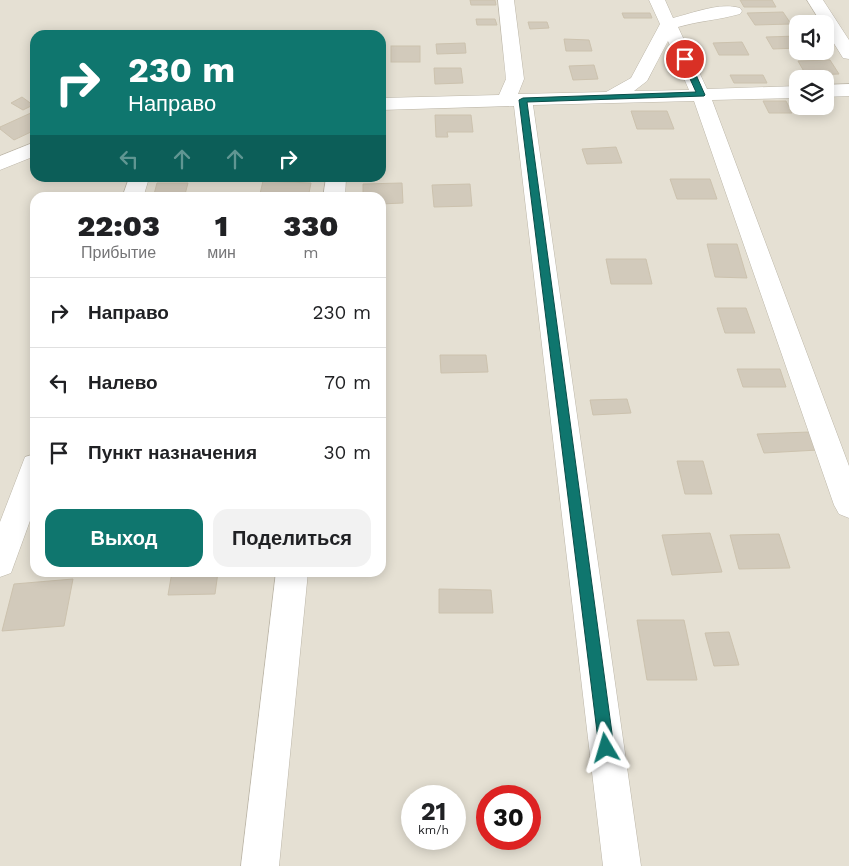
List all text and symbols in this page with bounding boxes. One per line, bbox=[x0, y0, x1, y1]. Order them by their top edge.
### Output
map controls bbox=[789, 15, 834, 115]
button: sound bbox=[789, 15, 834, 60]
pin bbox=[664, 38, 706, 80]
icon: arrive bbox=[671, 45, 699, 73]
text: 230 m bbox=[128, 49, 235, 91]
icon: right bbox=[45, 50, 110, 115]
button: layers bbox=[789, 70, 834, 115]
text: Направо bbox=[128, 91, 216, 116]
icon: left bbox=[115, 145, 143, 173]
icon: ahead bbox=[168, 145, 196, 173]
icon: ahead bbox=[221, 145, 249, 173]
icon: right bbox=[274, 145, 302, 173]
text: 22:03 bbox=[77, 208, 160, 243]
text: 1 bbox=[215, 208, 228, 243]
text: 330 bbox=[283, 208, 339, 243]
text: Прибытие bbox=[81, 243, 156, 262]
text: мин bbox=[207, 243, 236, 262]
text: m bbox=[303, 243, 319, 262]
icon: right bbox=[45, 299, 73, 327]
text: Направо bbox=[88, 301, 169, 324]
text: 230 m bbox=[312, 301, 371, 324]
icon: left bbox=[45, 369, 73, 397]
text: Налево bbox=[88, 371, 158, 394]
text: 70 m bbox=[324, 371, 371, 394]
icon: arrive bbox=[45, 439, 73, 467]
text: Пункт назначения bbox=[88, 441, 257, 464]
text: 30 m bbox=[324, 441, 371, 464]
button: Выход bbox=[45, 509, 203, 567]
button: Поделиться bbox=[213, 509, 371, 567]
position arrow bbox=[579, 721, 631, 773]
speed limit sign: 30 bbox=[476, 785, 541, 850]
text: 21 bbox=[421, 797, 446, 826]
text: km/h bbox=[418, 823, 449, 837]

